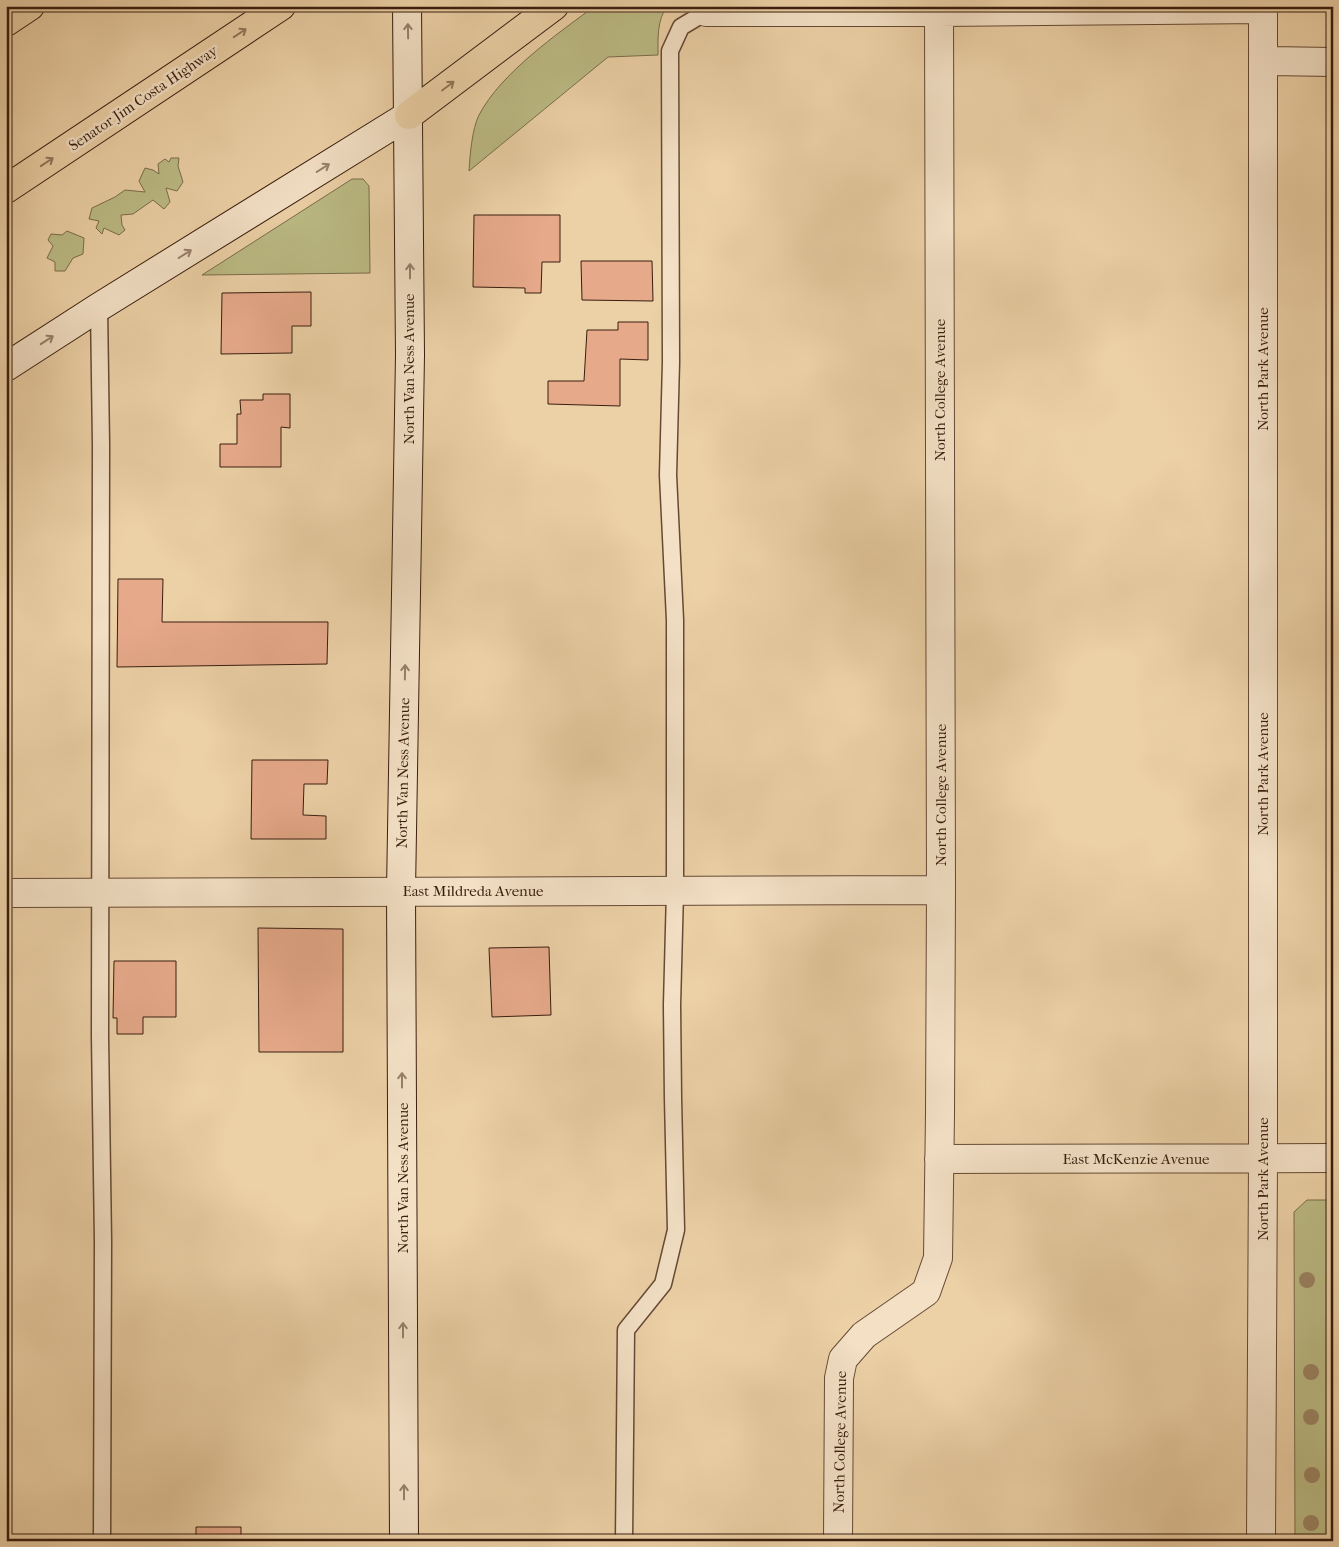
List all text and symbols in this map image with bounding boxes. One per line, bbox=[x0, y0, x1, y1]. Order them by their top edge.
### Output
one-way arrow bbox=[403, 23, 413, 40]
one-way arrow bbox=[233, 28, 247, 38]
street label: Senator Jim Costa Highway bbox=[65, 41, 222, 155]
one-way arrow bbox=[441, 80, 454, 91]
one-way arrow bbox=[40, 157, 54, 168]
one-way arrow bbox=[315, 163, 329, 173]
one-way arrow bbox=[177, 248, 191, 258]
one-way arrow bbox=[405, 263, 415, 280]
street label: North Van Ness Avenue bbox=[400, 293, 418, 444]
street label: North Park Avenue bbox=[1254, 307, 1272, 431]
street label: North College Avenue bbox=[931, 318, 949, 461]
one-way arrow bbox=[40, 335, 54, 345]
one-way arrow bbox=[400, 664, 410, 680]
street label: North Van Ness Avenue bbox=[393, 697, 413, 849]
street label: North Park Avenue bbox=[1254, 712, 1272, 836]
street label: North College Avenue bbox=[932, 723, 950, 866]
street label: East Mildreda Avenue bbox=[402, 882, 544, 900]
one-way arrow bbox=[397, 1072, 407, 1088]
street label: North Van Ness Avenue bbox=[394, 1102, 412, 1253]
street label: North Park Avenue bbox=[1254, 1117, 1272, 1241]
street label: East McKenzie Avenue bbox=[1062, 1150, 1210, 1168]
one-way arrow bbox=[398, 1322, 408, 1338]
street label: North College Avenue bbox=[830, 1370, 850, 1513]
one-way arrow bbox=[399, 1484, 409, 1500]

